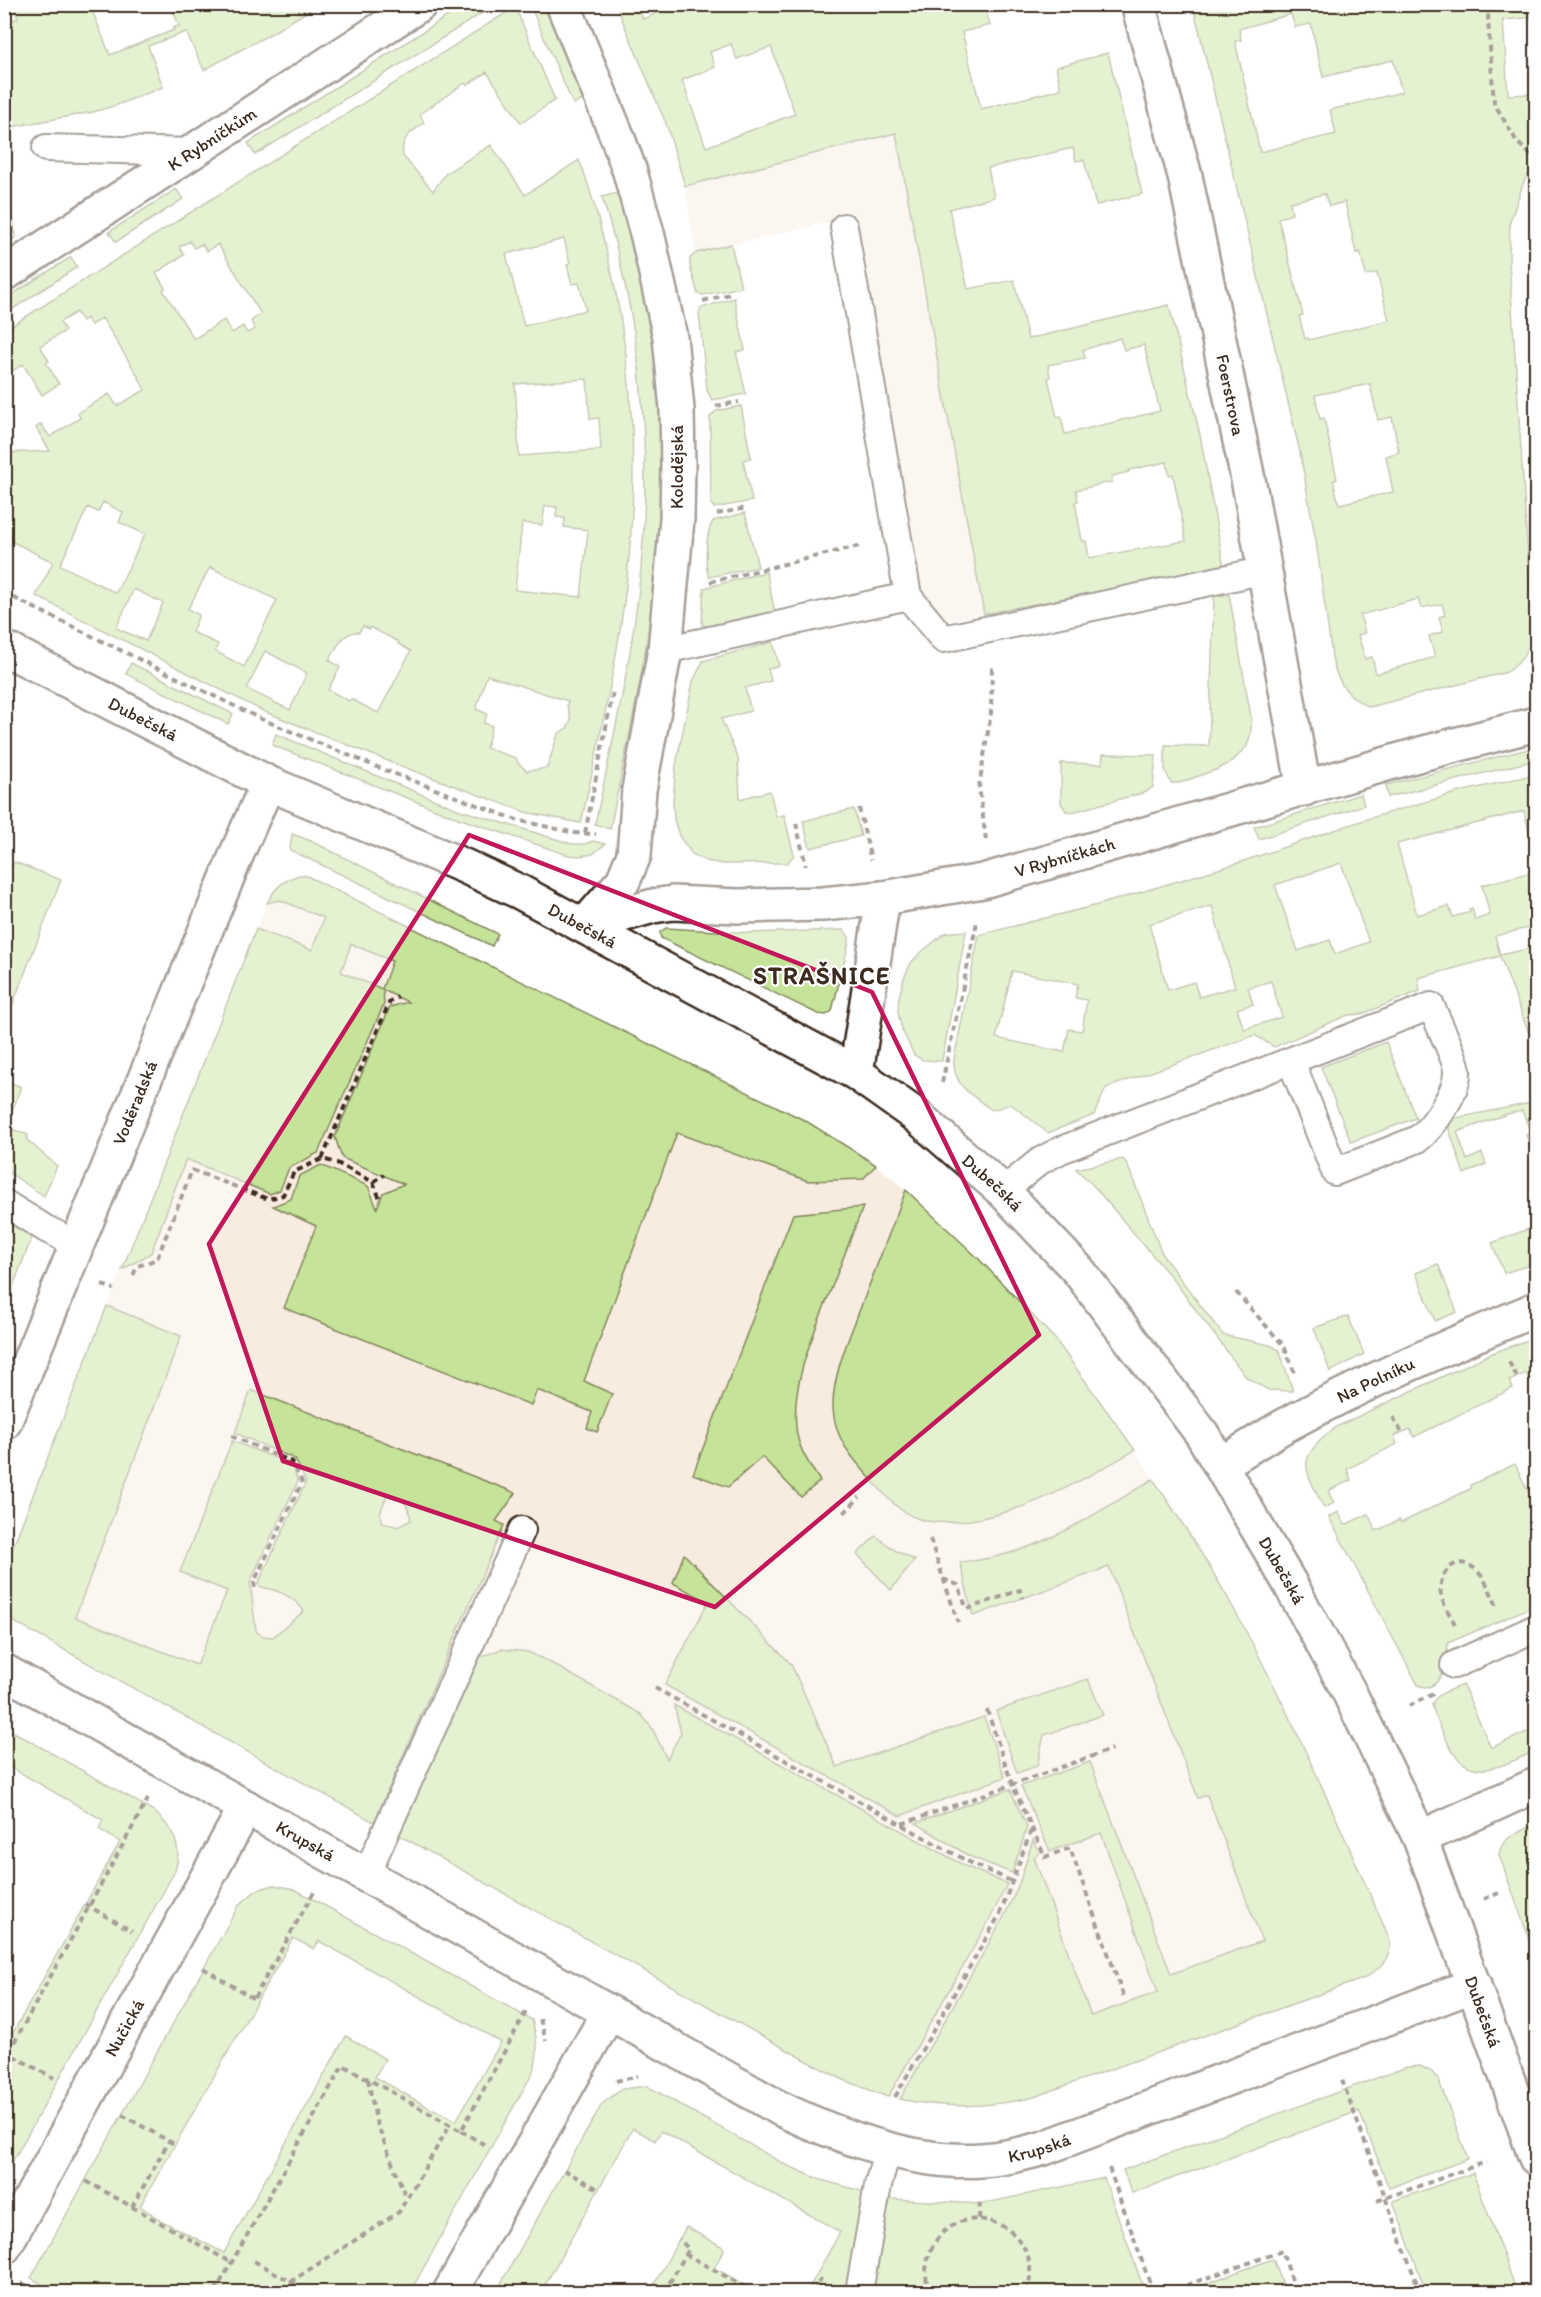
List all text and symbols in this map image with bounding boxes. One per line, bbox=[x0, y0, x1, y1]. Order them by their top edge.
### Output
street label: K Rybníčkům bbox=[163, 102, 261, 176]
street label: Foerstrova bbox=[1211, 352, 1250, 438]
street label: Kolodějská bbox=[666, 424, 688, 509]
street label: Dubečská bbox=[104, 692, 182, 746]
street label: V Rybníčkách bbox=[1012, 832, 1118, 882]
street label: Dubečská bbox=[544, 898, 621, 953]
district label: STRAŠNICE bbox=[753, 961, 891, 990]
street label: Voděradská bbox=[108, 1057, 162, 1148]
street label: Dubečská bbox=[957, 1149, 1028, 1216]
street label: Na Polníku bbox=[1333, 1352, 1418, 1408]
street label: Dubečská bbox=[1254, 1532, 1310, 1609]
street label: Krupská bbox=[272, 1816, 339, 1867]
street label: Dubečská bbox=[1460, 1973, 1506, 2051]
street label: Nučická bbox=[100, 1995, 149, 2061]
street label: Krupská bbox=[1006, 2128, 1074, 2168]

